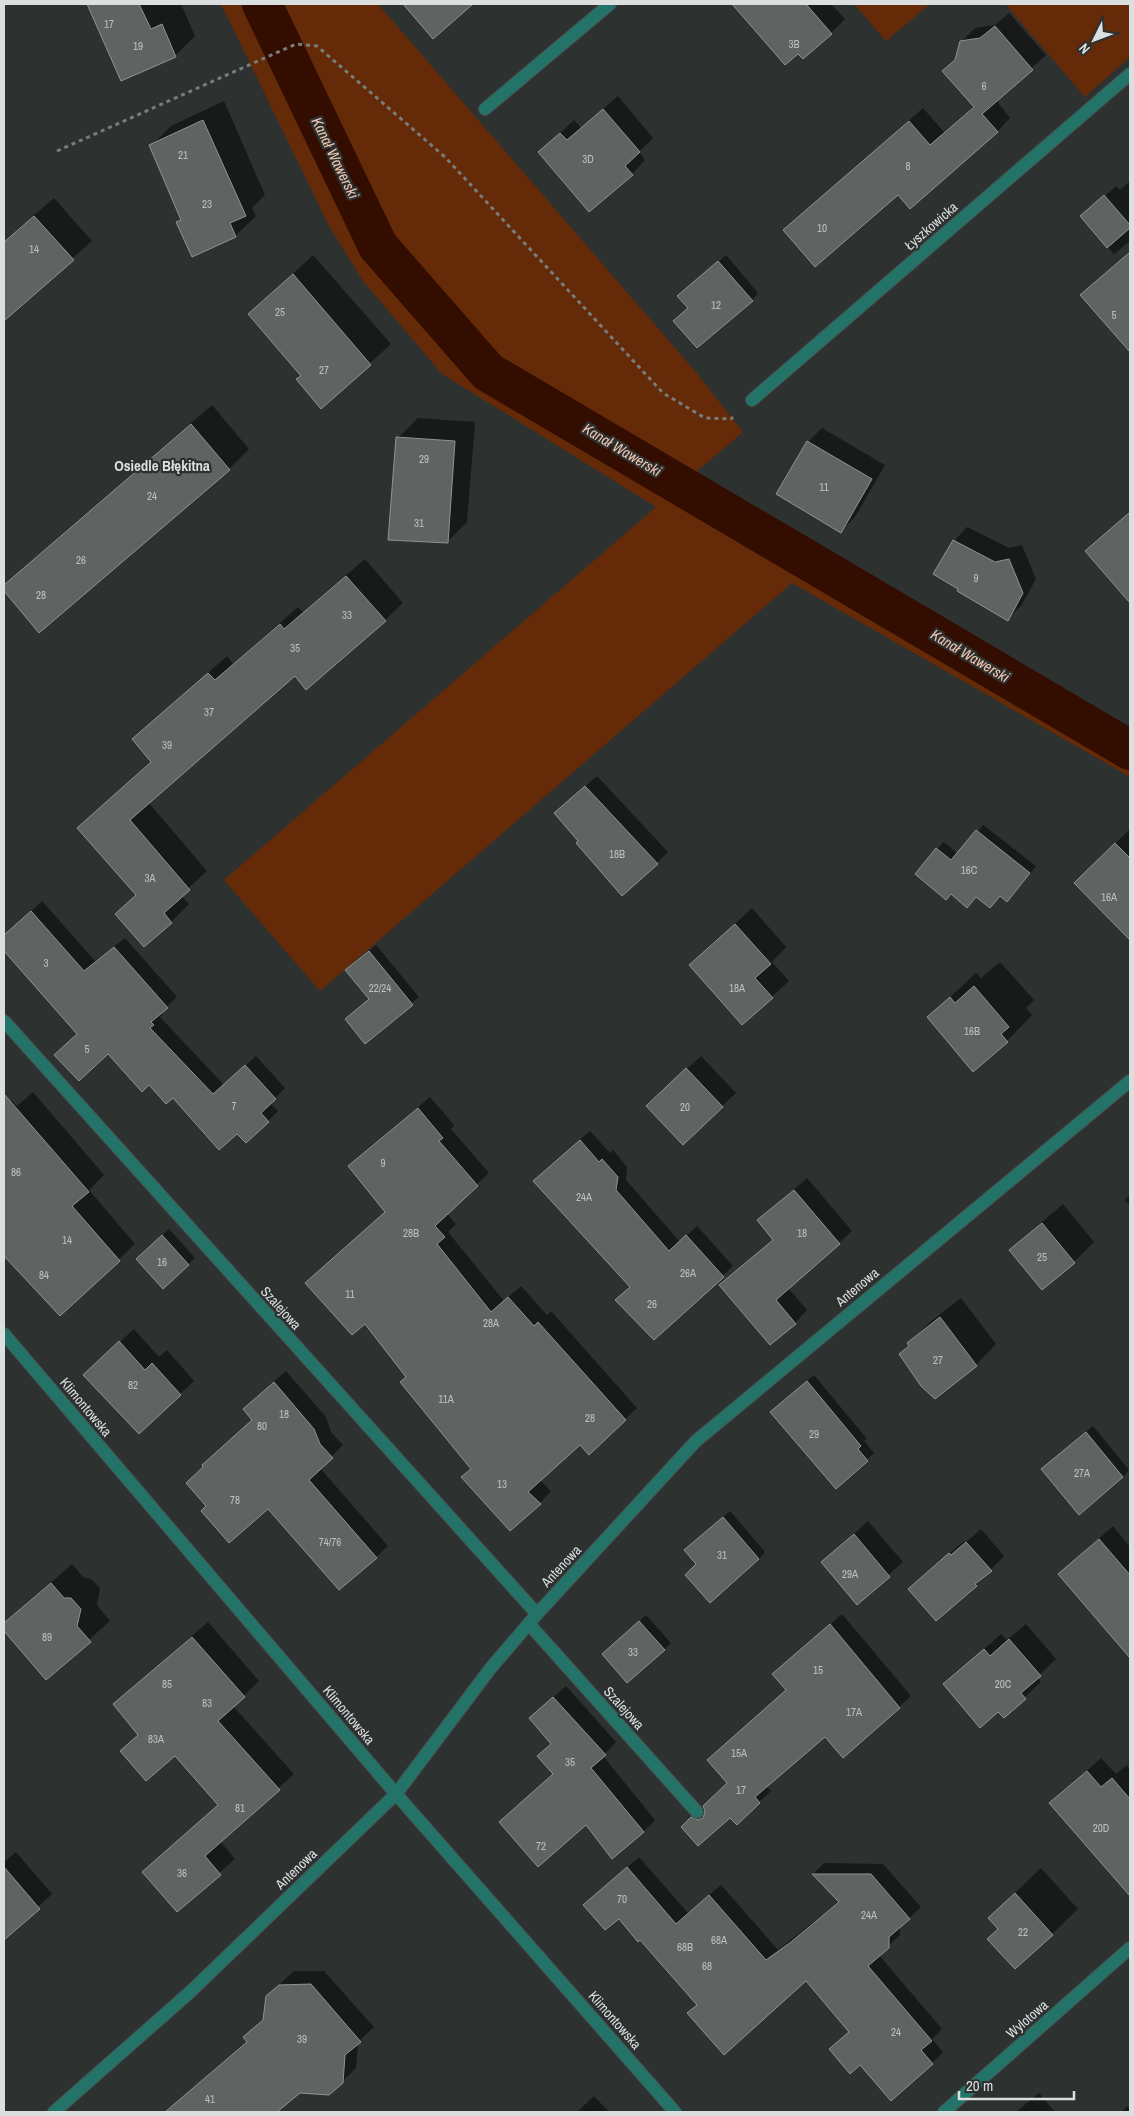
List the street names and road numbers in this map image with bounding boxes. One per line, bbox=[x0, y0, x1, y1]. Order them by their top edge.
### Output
street label: Łyszkowicka bbox=[901, 198, 962, 254]
street label: Antenowa bbox=[831, 1263, 883, 1311]
street label: Szalejowa bbox=[257, 1283, 306, 1334]
street label: Klimontowska bbox=[56, 1374, 116, 1441]
street label: Antenowa bbox=[536, 1541, 585, 1592]
street label: Klimontowska bbox=[319, 1682, 379, 1749]
street label: Szalejowa bbox=[600, 1683, 649, 1734]
street label: Antenowa bbox=[271, 1844, 321, 1894]
street label: Klimontowska bbox=[585, 1987, 646, 2053]
street label: Wylotowa bbox=[1002, 1996, 1052, 2042]

